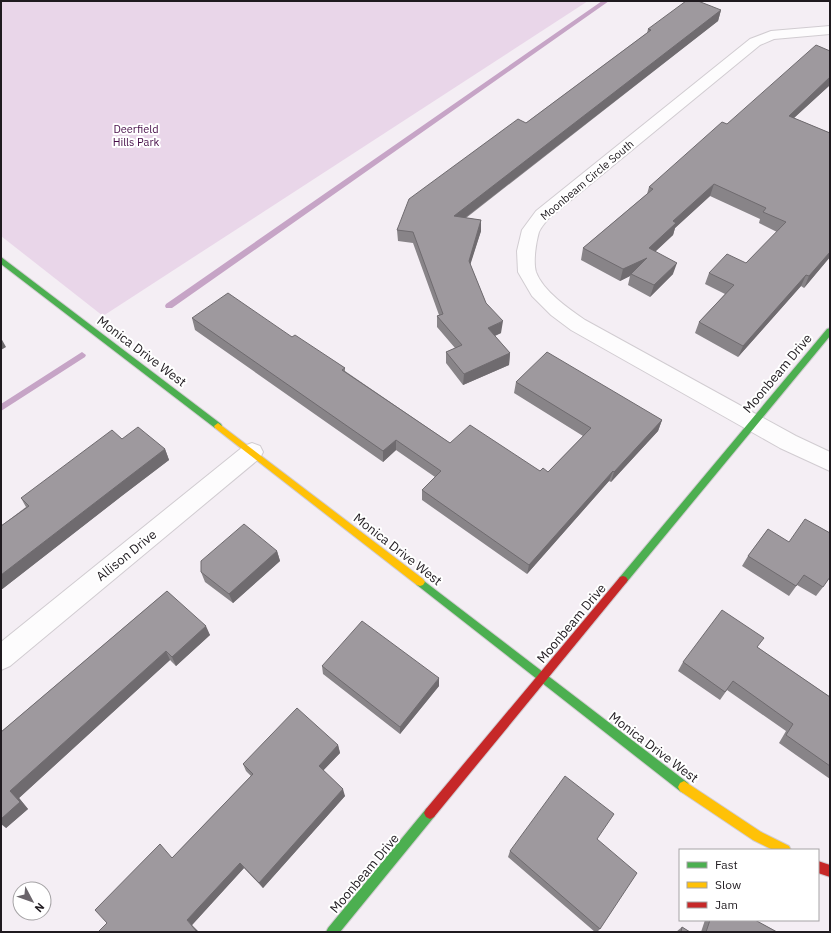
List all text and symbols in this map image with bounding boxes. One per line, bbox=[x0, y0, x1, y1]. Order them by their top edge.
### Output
park label: Deerfield Hills Park bbox=[113, 122, 160, 149]
street label: Moonbeam Circle South bbox=[537, 137, 637, 223]
street label: Monica Drive West bbox=[94, 312, 190, 391]
street label: Moonbeam Drive bbox=[739, 330, 816, 417]
street label: Monica Drive West bbox=[350, 510, 445, 589]
street label: Allison Drive bbox=[93, 526, 160, 585]
street label: Moonbeam Drive bbox=[533, 580, 610, 667]
street label: Monica Drive West bbox=[606, 708, 702, 787]
street label: Moonbeam Drive bbox=[326, 830, 403, 917]
legend bbox=[679, 849, 819, 921]
text: Fast bbox=[715, 857, 738, 872]
text: Slow bbox=[715, 877, 741, 892]
north arrow bbox=[12, 881, 52, 921]
text: Jam bbox=[715, 897, 738, 912]
text: N bbox=[32, 900, 47, 915]

